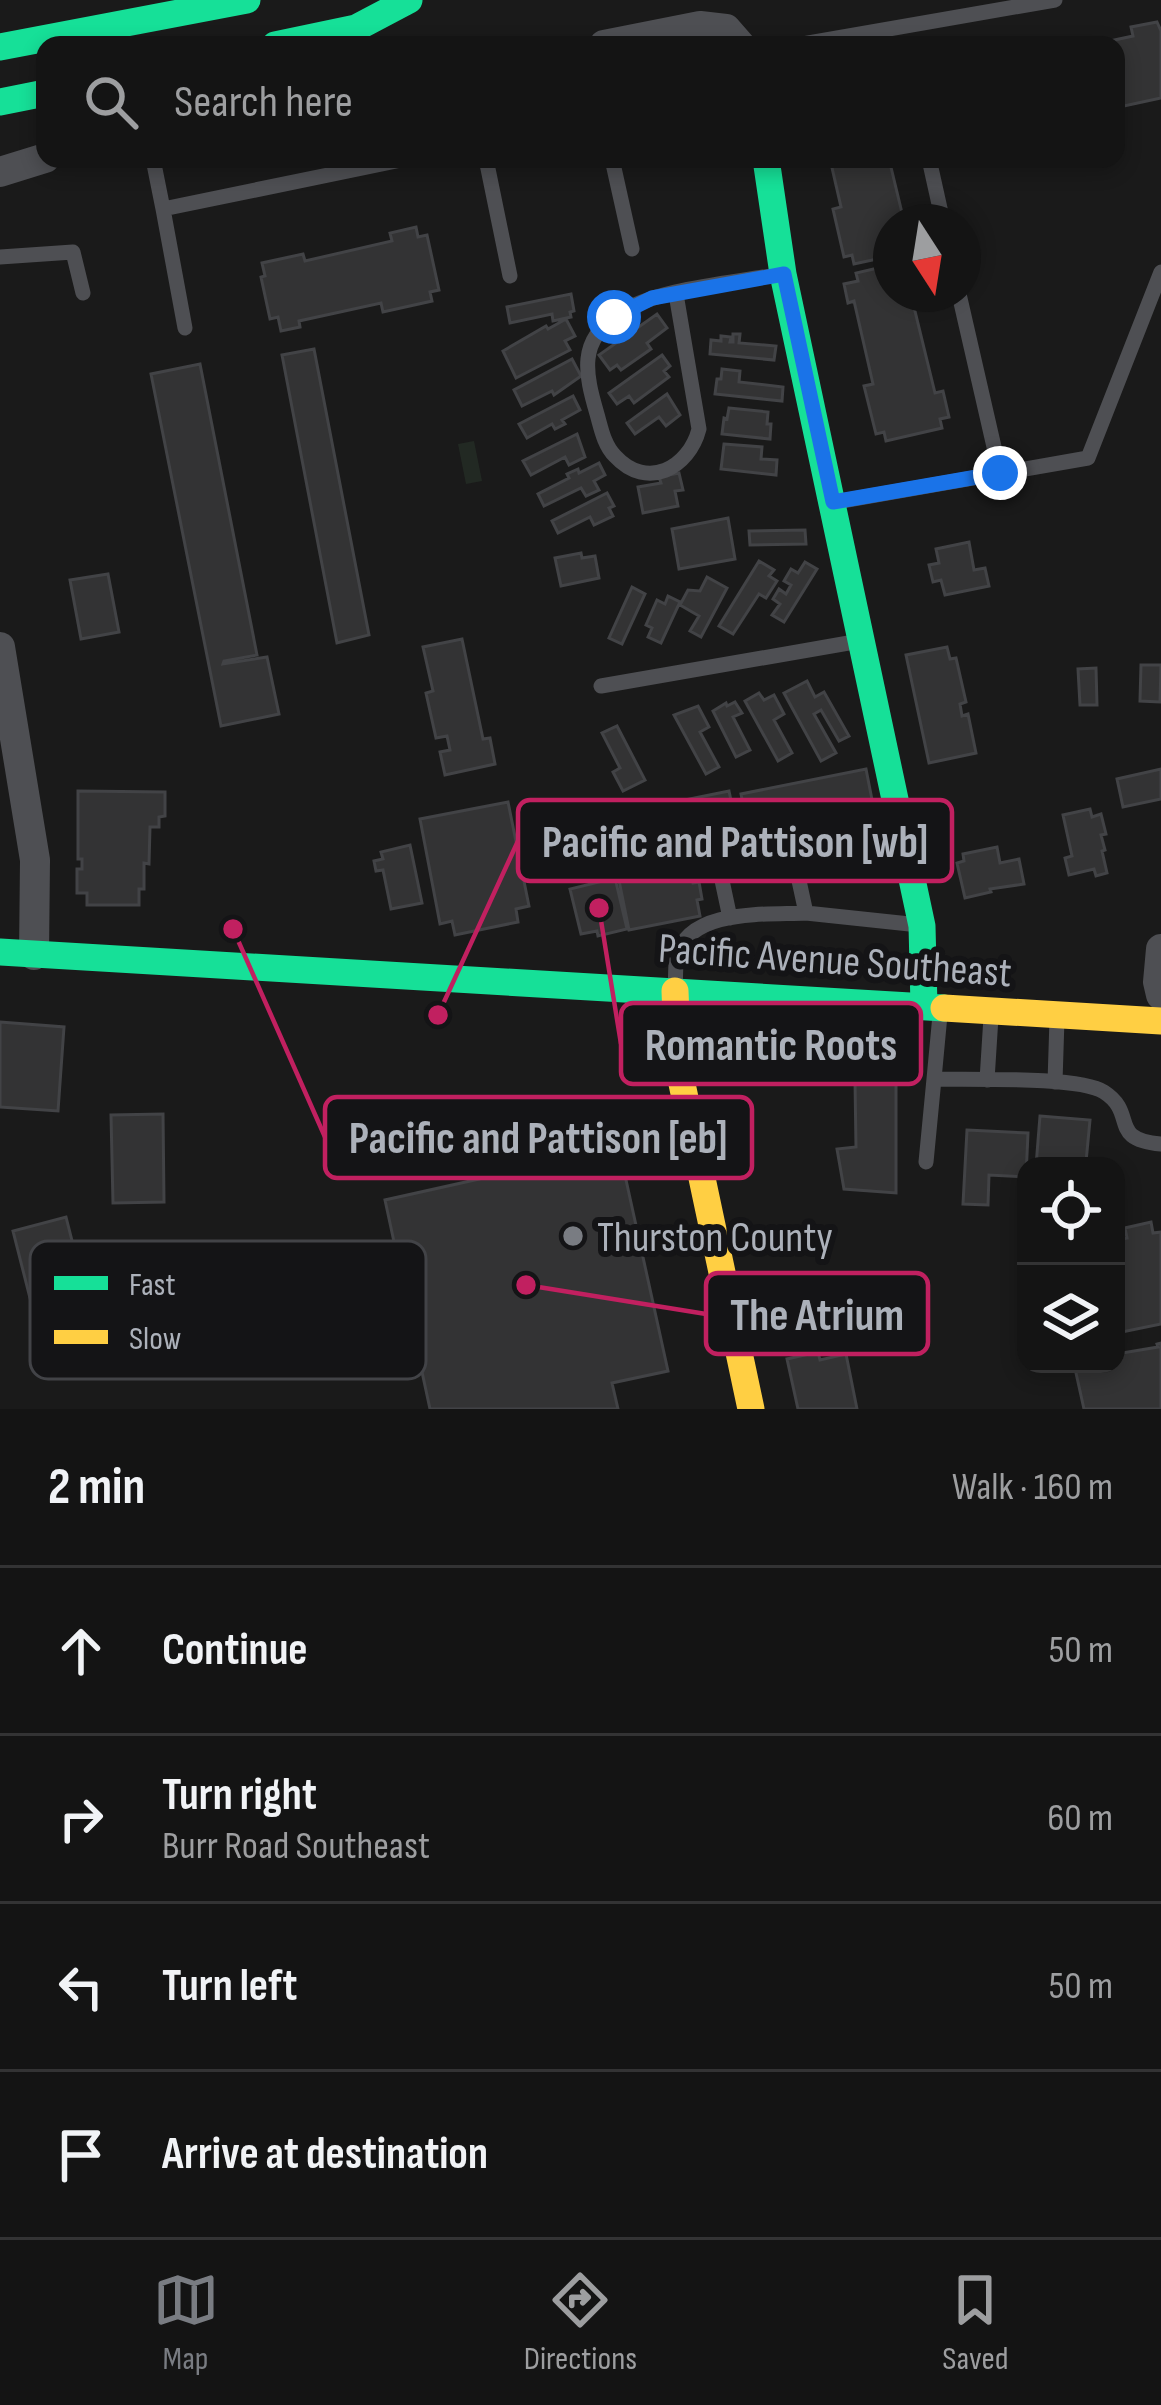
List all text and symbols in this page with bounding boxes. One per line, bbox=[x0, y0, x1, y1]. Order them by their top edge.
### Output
search box bbox=[36, 36, 1125, 168]
icon: search bbox=[78, 69, 144, 135]
text: Search here bbox=[174, 75, 353, 130]
north arrow bbox=[873, 204, 981, 312]
route start bbox=[587, 290, 641, 344]
route end bbox=[973, 446, 1027, 500]
callout: Pacific and Pattison [wb] bbox=[518, 800, 952, 881]
text: Pacific and Pattison [wb] bbox=[542, 816, 928, 871]
street label: Pacific Avenue Southeast bbox=[657, 924, 1013, 999]
callout: Romantic Roots bbox=[621, 1003, 921, 1084]
text: Romantic Roots bbox=[645, 1019, 897, 1074]
callout: Pacific and Pattison [eb] bbox=[325, 1097, 752, 1178]
text: Pacific and Pattison [eb] bbox=[349, 1112, 727, 1167]
map controls bbox=[1017, 1157, 1125, 1373]
button: locate bbox=[1017, 1157, 1125, 1265]
place label: Thurston County bbox=[597, 1213, 833, 1264]
marker: Thurston County bbox=[560, 1223, 586, 1249]
legend bbox=[30, 1241, 426, 1379]
text: Fast bbox=[129, 1265, 176, 1305]
button: layers bbox=[1017, 1265, 1125, 1373]
callout: The Atrium bbox=[706, 1273, 928, 1354]
text: The Atrium bbox=[730, 1289, 904, 1344]
text: Slow bbox=[129, 1319, 181, 1359]
text: 2 min bbox=[48, 1457, 145, 1518]
text: Walk · 160 m bbox=[952, 1464, 1113, 1511]
icon: ahead bbox=[48, 1618, 114, 1684]
text: Continue bbox=[162, 1623, 308, 1678]
text: 50 m bbox=[1049, 1627, 1113, 1674]
text: Turn right bbox=[162, 1768, 317, 1823]
icon: right bbox=[48, 1786, 114, 1852]
text: 60 m bbox=[1047, 1795, 1113, 1842]
text: Burr Road Southeast bbox=[162, 1823, 430, 1870]
icon: left bbox=[48, 1954, 114, 2020]
text: Turn left bbox=[162, 1959, 297, 2014]
text: 50 m bbox=[1049, 1963, 1113, 2010]
icon: arrive bbox=[48, 2122, 114, 2188]
text: Arrive at destination bbox=[162, 2127, 488, 2182]
tab: Map bbox=[153, 2267, 219, 2379]
tab: Directions bbox=[524, 2267, 637, 2379]
tab: Saved bbox=[942, 2267, 1008, 2379]

